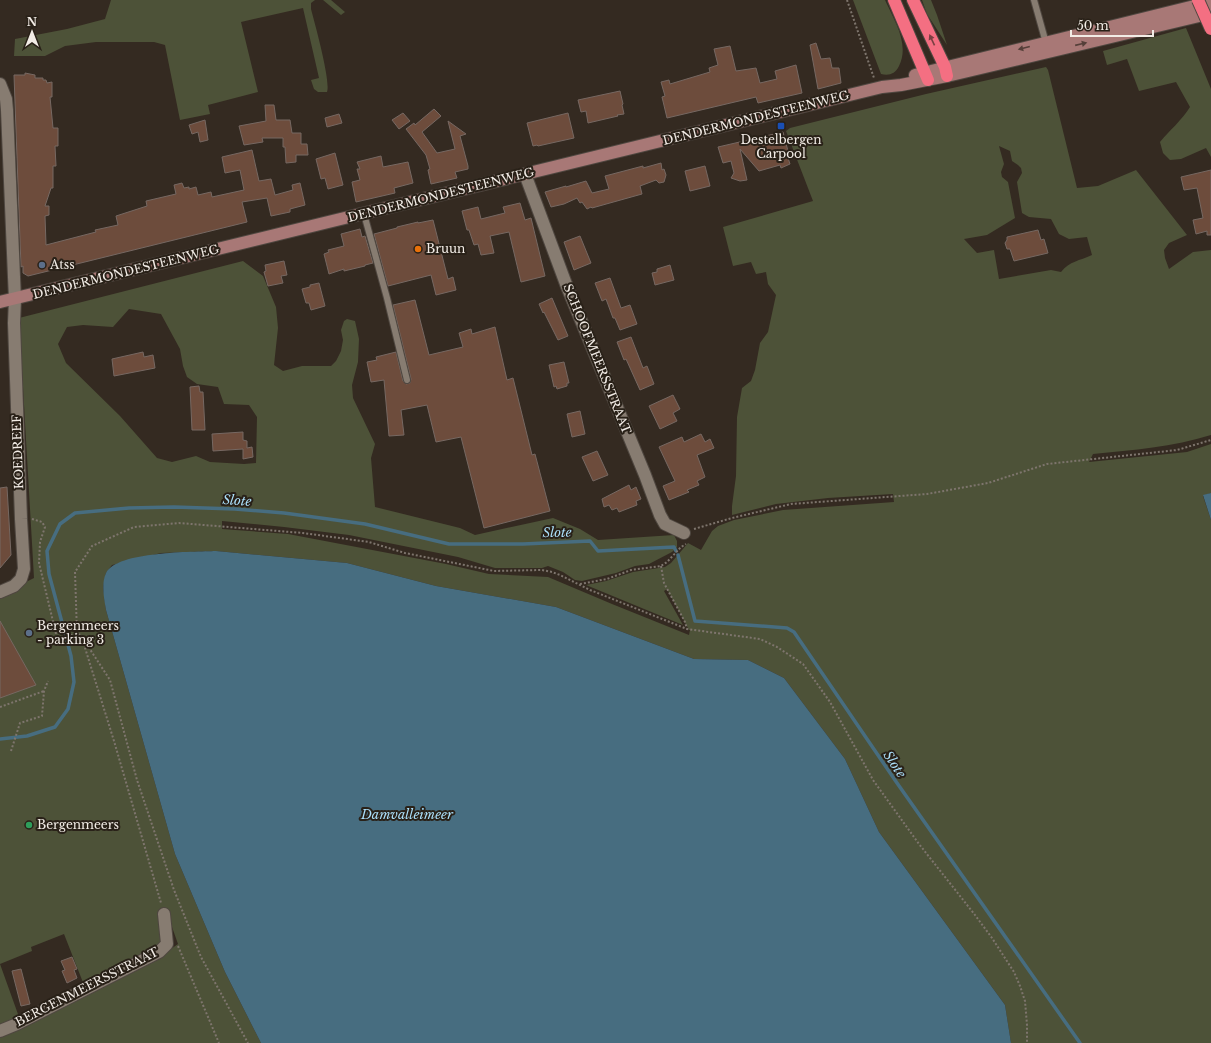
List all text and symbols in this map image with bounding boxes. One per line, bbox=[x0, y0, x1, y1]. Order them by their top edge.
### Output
north arrow bbox=[12, 12, 52, 52]
scale bar bbox=[1071, 12, 1153, 38]
text: N bbox=[27, 15, 38, 29]
text: 50 m bbox=[1077, 18, 1109, 33]
one-way arrow bbox=[929, 34, 935, 46]
one-way arrow bbox=[1075, 41, 1087, 47]
one-way arrow bbox=[1017, 46, 1030, 52]
street label: DENDERMONDESTEENWEG bbox=[661, 87, 851, 148]
marker: Destelbergen Carpool bbox=[776, 121, 786, 131]
place label: Destelbergen Carpool bbox=[741, 132, 821, 161]
street label: DENDERMONDESTEENWEG bbox=[346, 164, 536, 225]
street label: DENDERMONDESTEENWEG bbox=[31, 241, 221, 302]
place label: Bruun bbox=[426, 241, 465, 256]
marker: Bruun bbox=[413, 244, 423, 254]
place label: Atss bbox=[49, 257, 75, 272]
marker: Atss bbox=[37, 260, 47, 270]
street label: SCHOOFMEERSSTRAAT bbox=[560, 282, 635, 436]
street label: KOEDREEF bbox=[9, 415, 26, 489]
water label: Slote bbox=[222, 491, 252, 510]
water label: Slote bbox=[542, 524, 572, 541]
place label: Bergenmeers - parking 3 bbox=[37, 618, 119, 647]
marker: Bergenmeers - parking 3 bbox=[24, 628, 34, 638]
water label: Slote bbox=[879, 747, 910, 781]
water label: Damvalleimeer bbox=[360, 806, 454, 823]
place label: Bergenmeers bbox=[37, 817, 119, 832]
marker: Bergenmeers bbox=[24, 820, 34, 830]
street label: BERGENMEERSSTRAAT bbox=[13, 944, 161, 1029]

